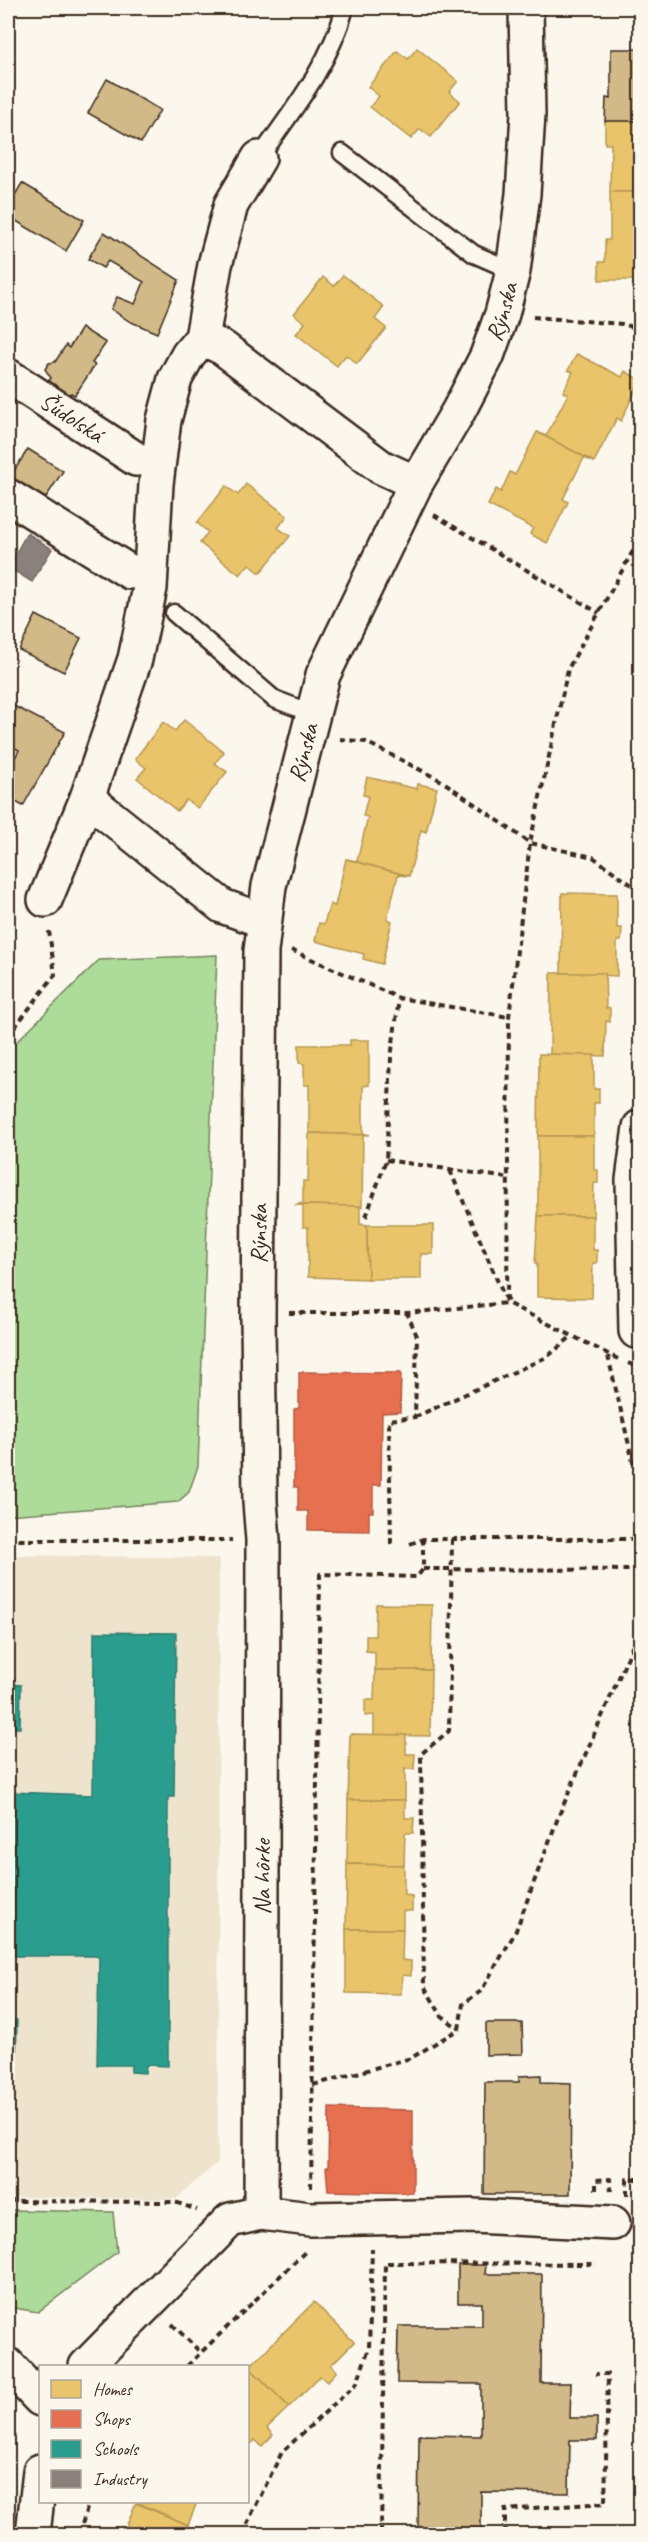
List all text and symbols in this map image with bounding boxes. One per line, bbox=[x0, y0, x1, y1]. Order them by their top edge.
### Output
street label: Rýnska bbox=[479, 278, 525, 345]
street label: Šúdolská bbox=[34, 386, 111, 450]
street label: Rýnska bbox=[281, 719, 325, 785]
street label: Rýnska bbox=[243, 1203, 274, 1264]
street label: Na hôrke bbox=[247, 1837, 277, 1915]
legend bbox=[39, 2365, 249, 2503]
text: Homes bbox=[93, 2378, 133, 2400]
text: Shops bbox=[93, 2408, 132, 2430]
text: Schools bbox=[93, 2438, 140, 2460]
text: Industry bbox=[93, 2468, 148, 2490]

